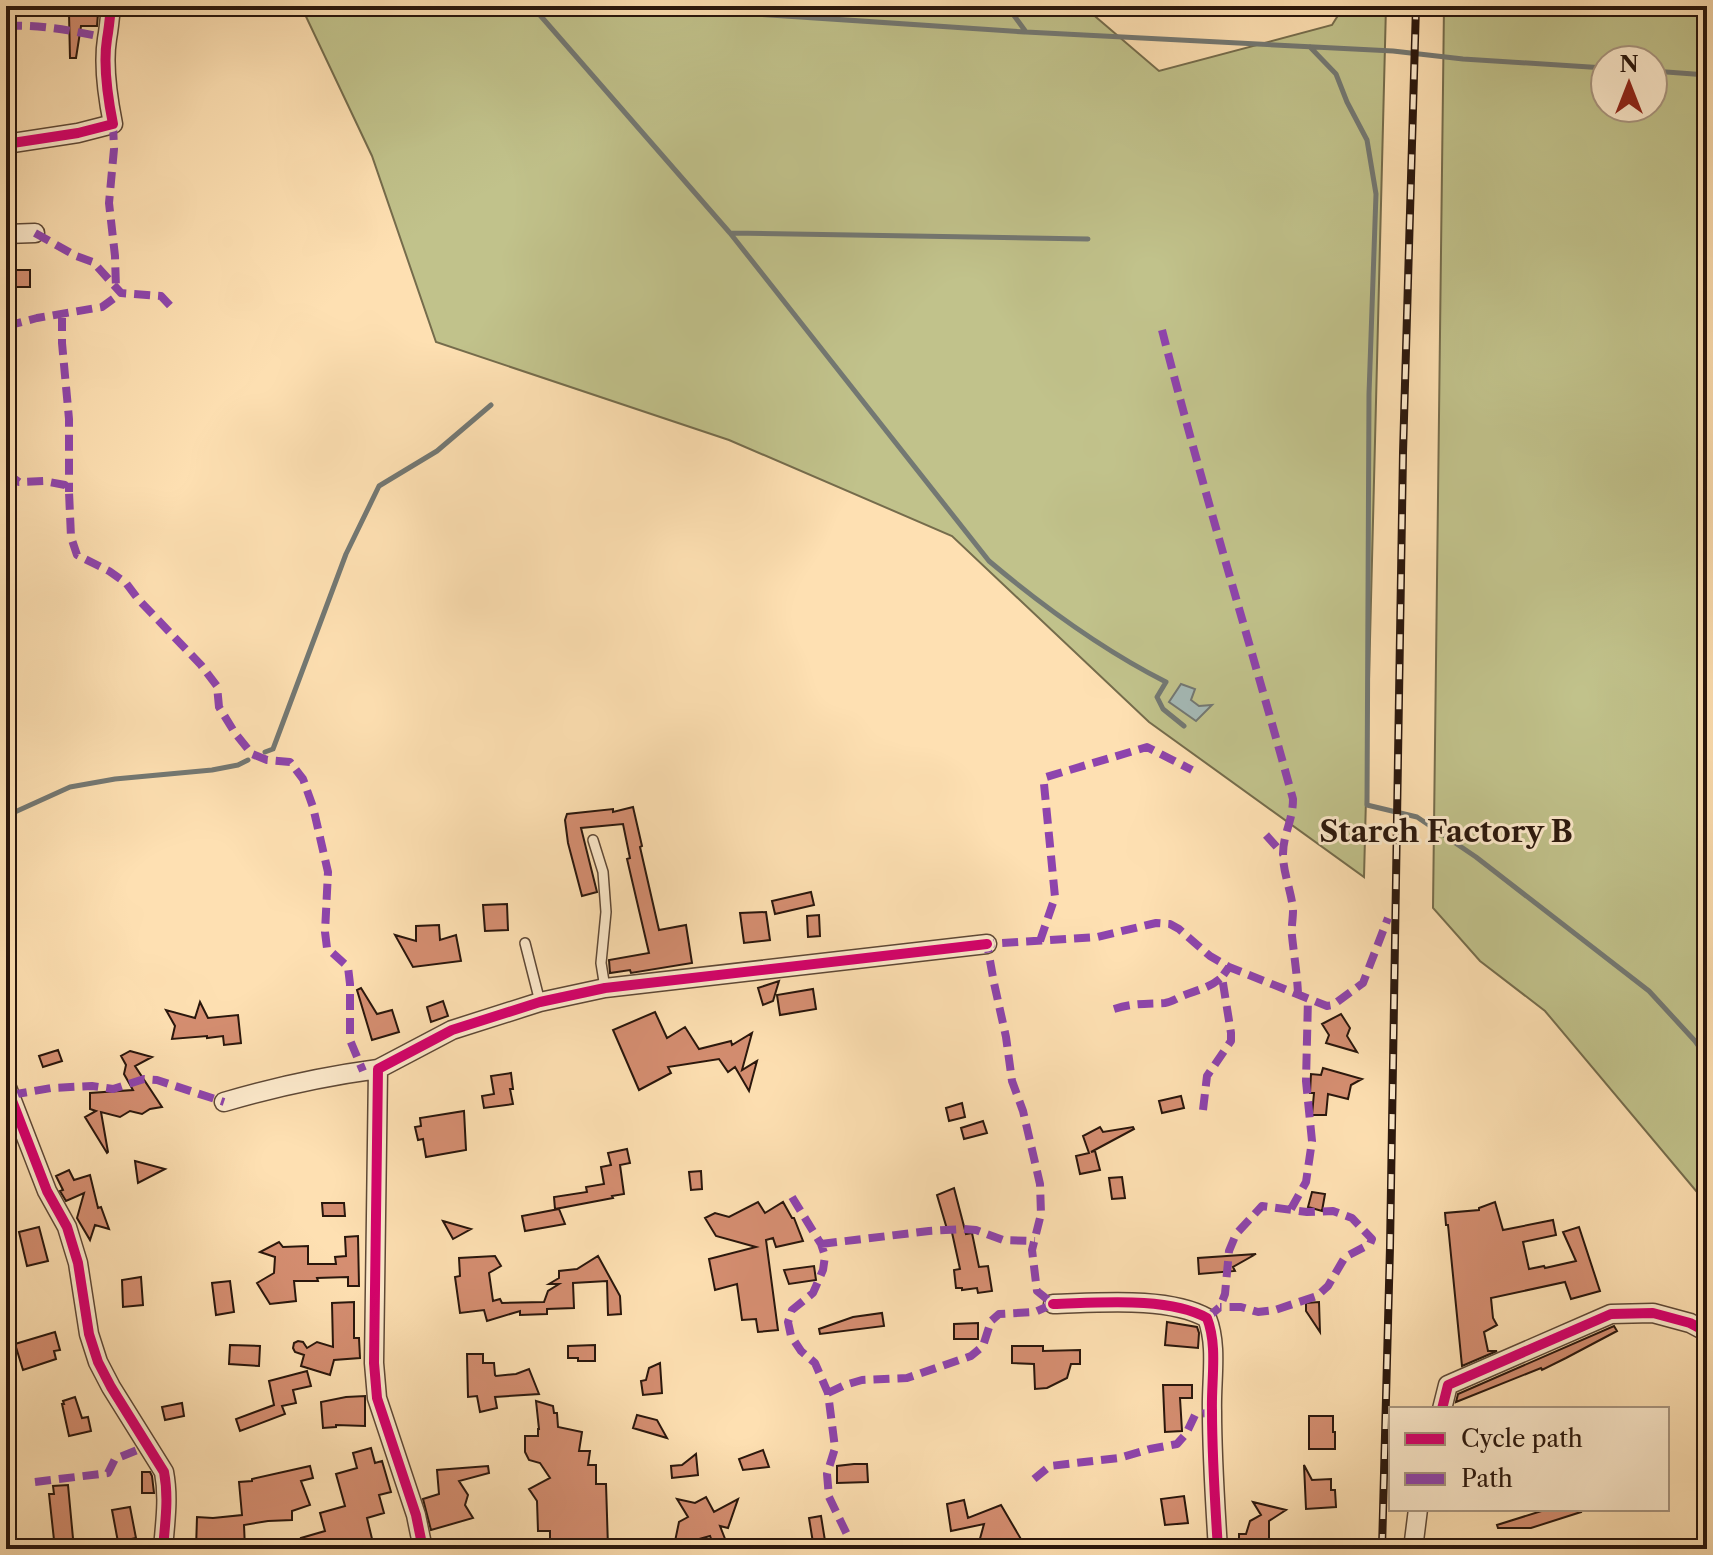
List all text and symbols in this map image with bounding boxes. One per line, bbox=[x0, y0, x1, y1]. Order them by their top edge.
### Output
north arrow bbox=[1589, 44, 1669, 124]
text: N bbox=[1619, 51, 1639, 78]
district label: Starch Factory B bbox=[1319, 813, 1573, 850]
legend bbox=[1389, 1407, 1669, 1511]
text: Cycle path bbox=[1461, 1424, 1583, 1453]
text: Path bbox=[1461, 1464, 1513, 1493]

